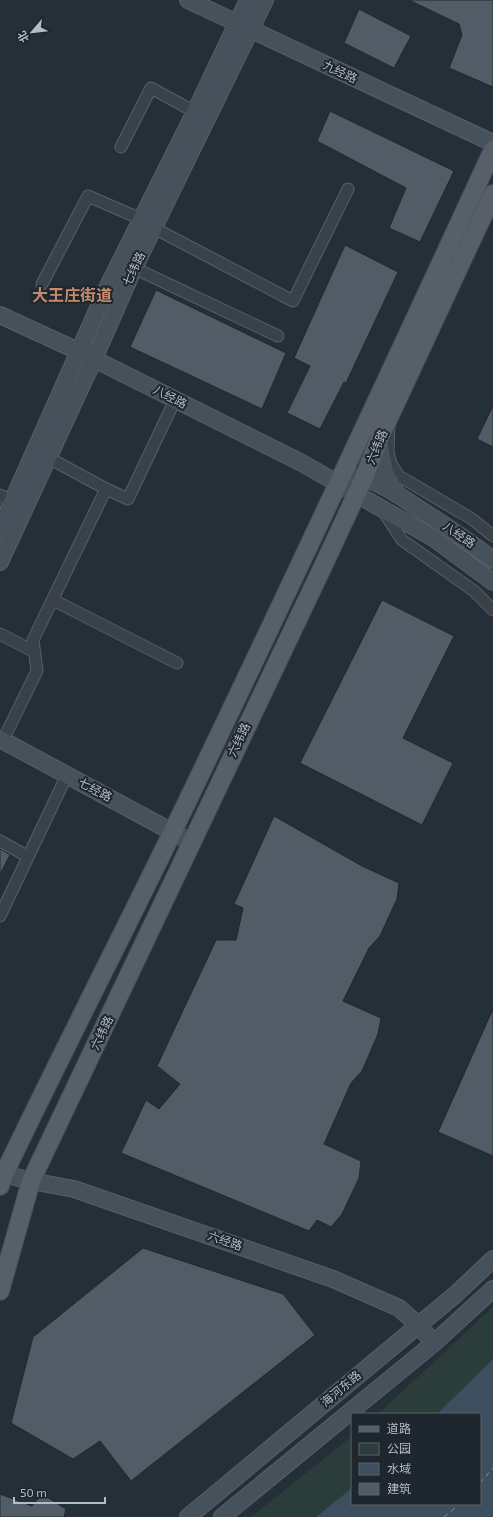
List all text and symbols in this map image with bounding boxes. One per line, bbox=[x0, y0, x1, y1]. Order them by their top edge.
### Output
north arrow bbox=[12, 12, 52, 52]
text: 北 bbox=[14, 29, 31, 45]
street label: 九经路 bbox=[321, 57, 360, 85]
street label: 七纬路 bbox=[119, 249, 147, 288]
district label: 大王庄街道 bbox=[32, 285, 112, 304]
street label: 八经路 bbox=[151, 382, 190, 411]
street label: 六纬路 bbox=[363, 427, 390, 466]
street label: 八经路 bbox=[441, 518, 478, 550]
street label: 六纬路 bbox=[224, 720, 252, 759]
street label: 七经路 bbox=[76, 774, 115, 804]
street label: 六纬路 bbox=[87, 1013, 115, 1052]
street label: 六经路 bbox=[206, 1228, 245, 1253]
street label: 海河东路 bbox=[317, 1367, 363, 1409]
legend bbox=[351, 1413, 481, 1505]
text: 道路 bbox=[387, 1421, 411, 1435]
text: 公园 bbox=[387, 1441, 411, 1455]
text: 水域 bbox=[387, 1461, 411, 1475]
scale bar bbox=[14, 1479, 105, 1505]
text: 建筑 bbox=[387, 1481, 411, 1495]
text: 50 m bbox=[20, 1485, 47, 1499]

